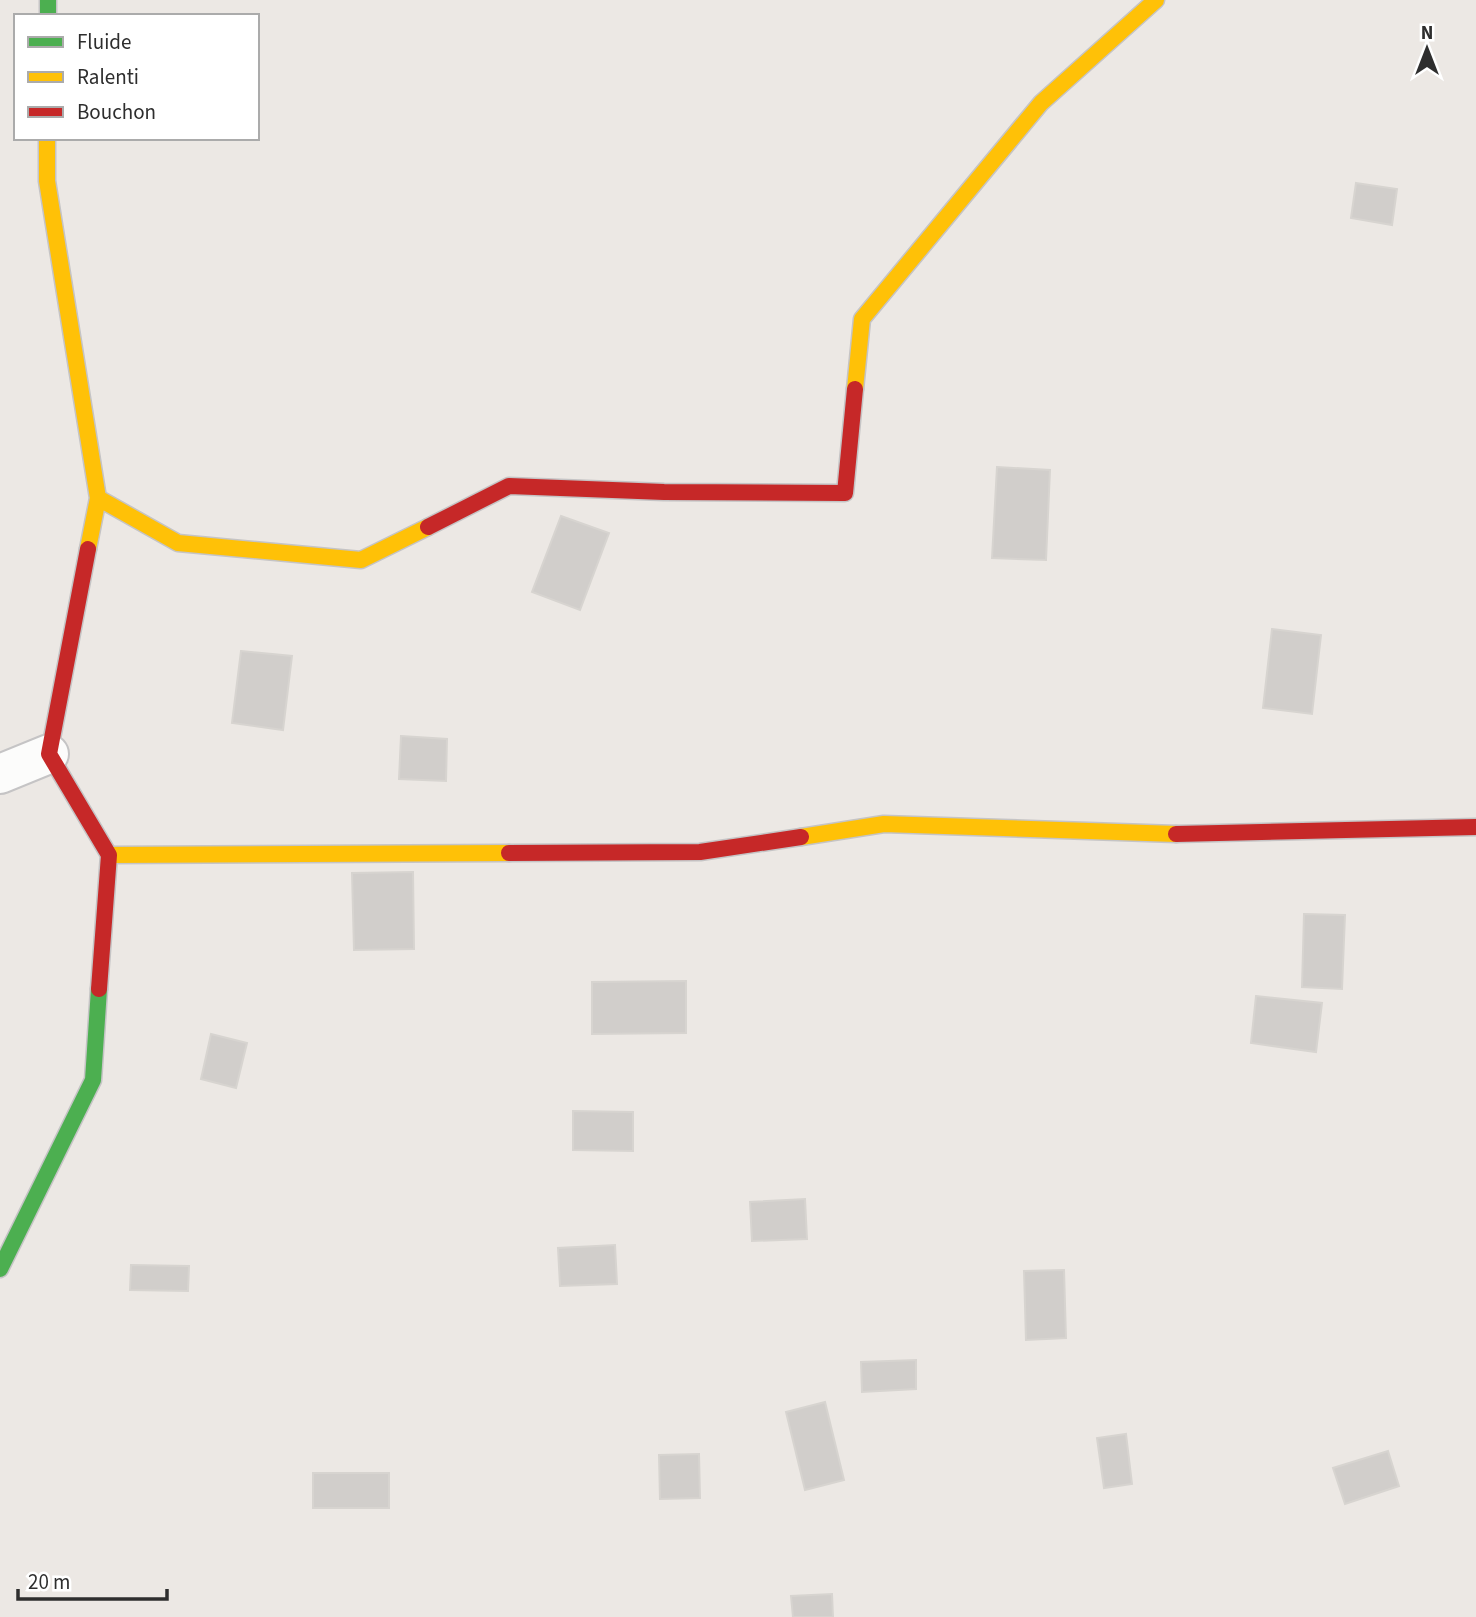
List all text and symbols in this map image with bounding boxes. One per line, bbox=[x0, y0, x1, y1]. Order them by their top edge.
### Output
legend bbox=[14, 14, 259, 140]
north arrow bbox=[1392, 14, 1462, 84]
text: N bbox=[1421, 20, 1433, 47]
text: Fluide bbox=[77, 27, 131, 57]
text: Ralenti bbox=[77, 62, 139, 92]
text: Bouchon bbox=[77, 97, 156, 127]
scale bar bbox=[18, 1558, 166, 1602]
text: 20 m bbox=[28, 1567, 70, 1597]

